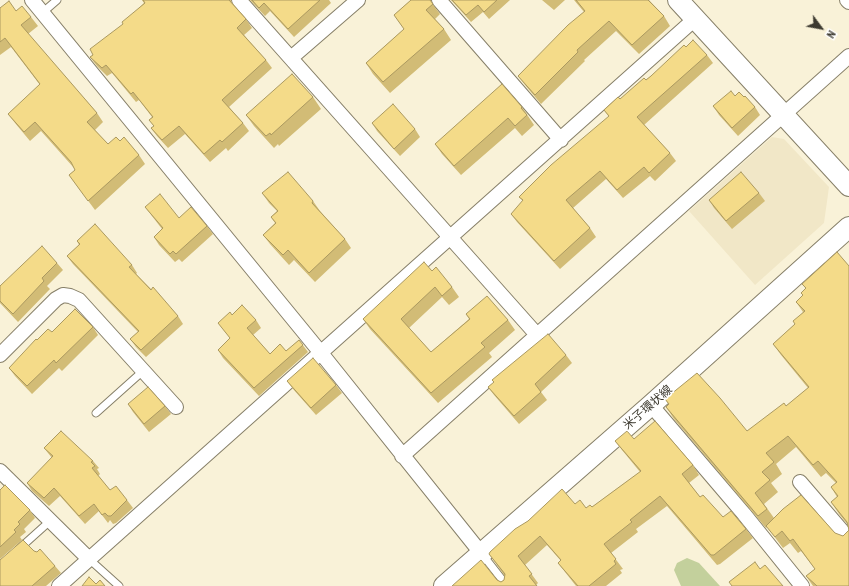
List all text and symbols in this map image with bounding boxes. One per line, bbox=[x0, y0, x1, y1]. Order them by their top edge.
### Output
north arrow bbox=[801, 8, 841, 48]
text: N bbox=[824, 28, 839, 41]
street label: 米子環状線 bbox=[621, 383, 675, 433]

